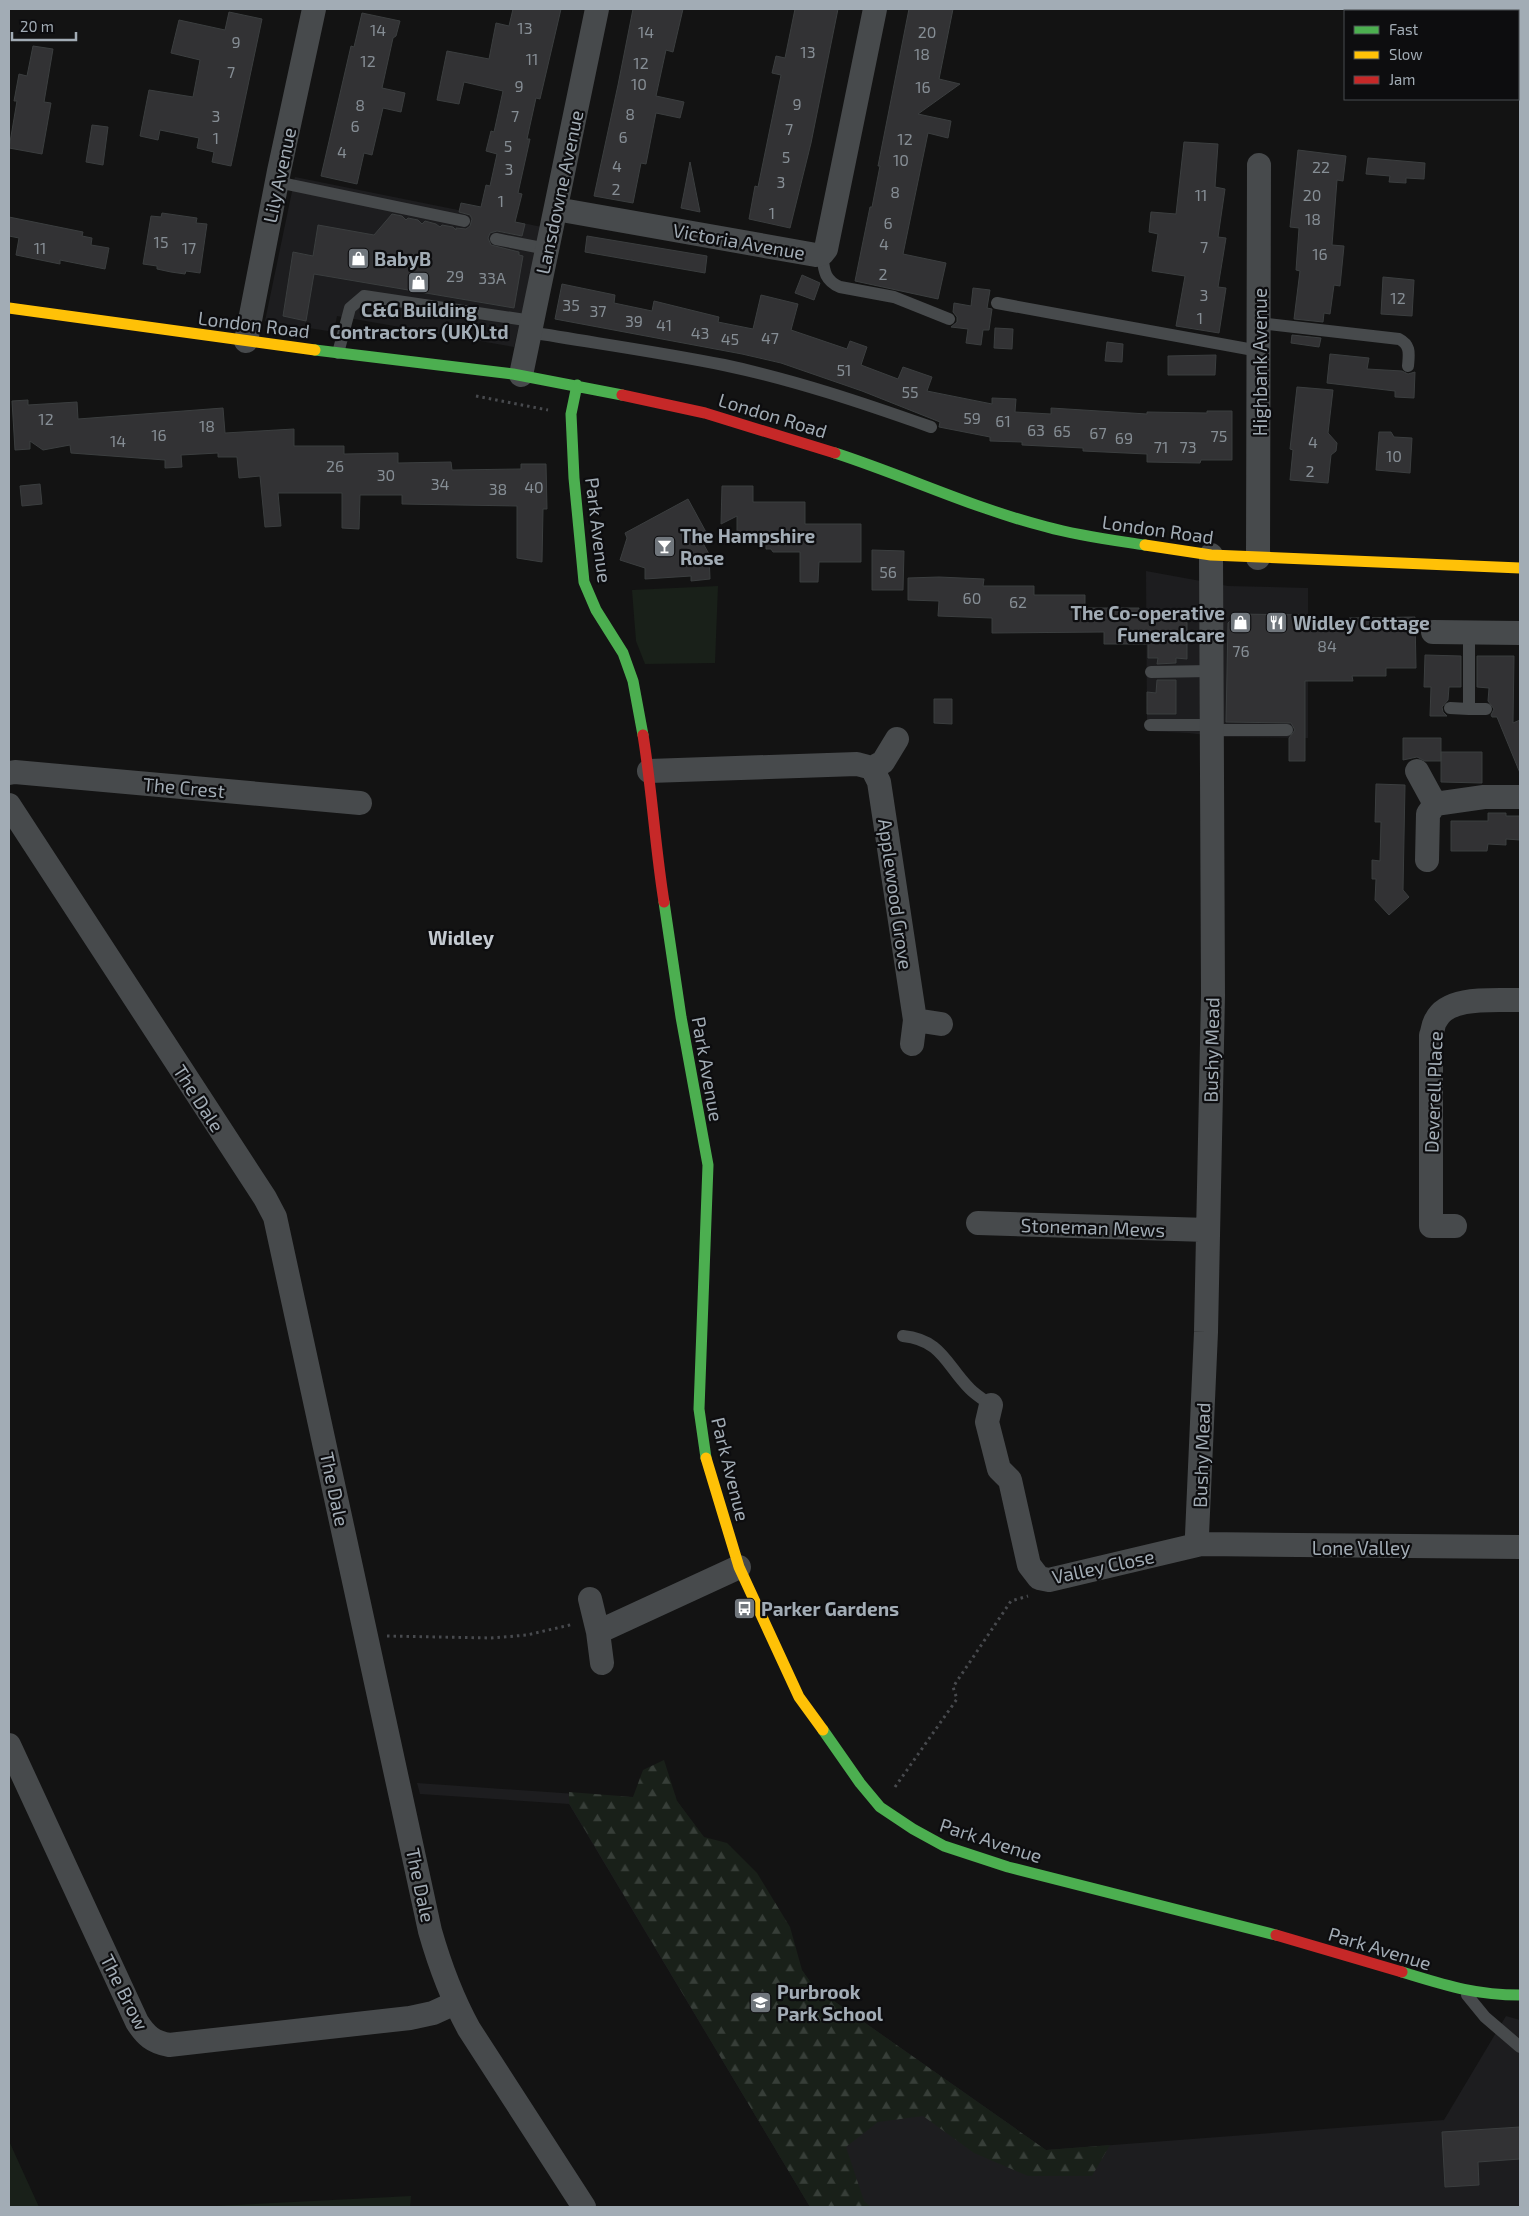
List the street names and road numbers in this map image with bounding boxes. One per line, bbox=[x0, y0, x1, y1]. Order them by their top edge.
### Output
street label: Lansdowne Avenue bbox=[530, 108, 588, 276]
street label: Lily Avenue bbox=[258, 125, 300, 225]
street label: Victoria Avenue bbox=[671, 218, 807, 264]
street label: Highbank Avenue bbox=[1248, 288, 1271, 436]
street label: London Road bbox=[197, 306, 311, 342]
street label: London Road bbox=[716, 388, 830, 442]
street label: Park Avenue bbox=[581, 476, 617, 584]
street label: London Road bbox=[1101, 510, 1215, 548]
street label: The Crest bbox=[142, 772, 226, 802]
street label: Applewood Grove bbox=[874, 817, 918, 971]
street label: Bushy Mead bbox=[1199, 997, 1223, 1103]
street label: Park Avenue bbox=[687, 1015, 729, 1123]
street label: Deverell Place bbox=[1419, 1031, 1447, 1153]
street label: The Dale bbox=[169, 1060, 229, 1136]
street label: Stoneman Mews bbox=[1020, 1213, 1166, 1241]
street label: Bushy Mead bbox=[1188, 1402, 1214, 1508]
street label: Park Avenue bbox=[707, 1415, 755, 1523]
street label: The Dale bbox=[316, 1450, 354, 1528]
street label: Lone Valley bbox=[1312, 1536, 1410, 1559]
street label: Valley Close bbox=[1050, 1544, 1156, 1588]
street label: Park Avenue bbox=[937, 1813, 1045, 1867]
street label: The Dale bbox=[402, 1846, 440, 1924]
street label: Park Avenue bbox=[1326, 1921, 1434, 1975]
street label: The Brow bbox=[96, 1950, 154, 2034]

